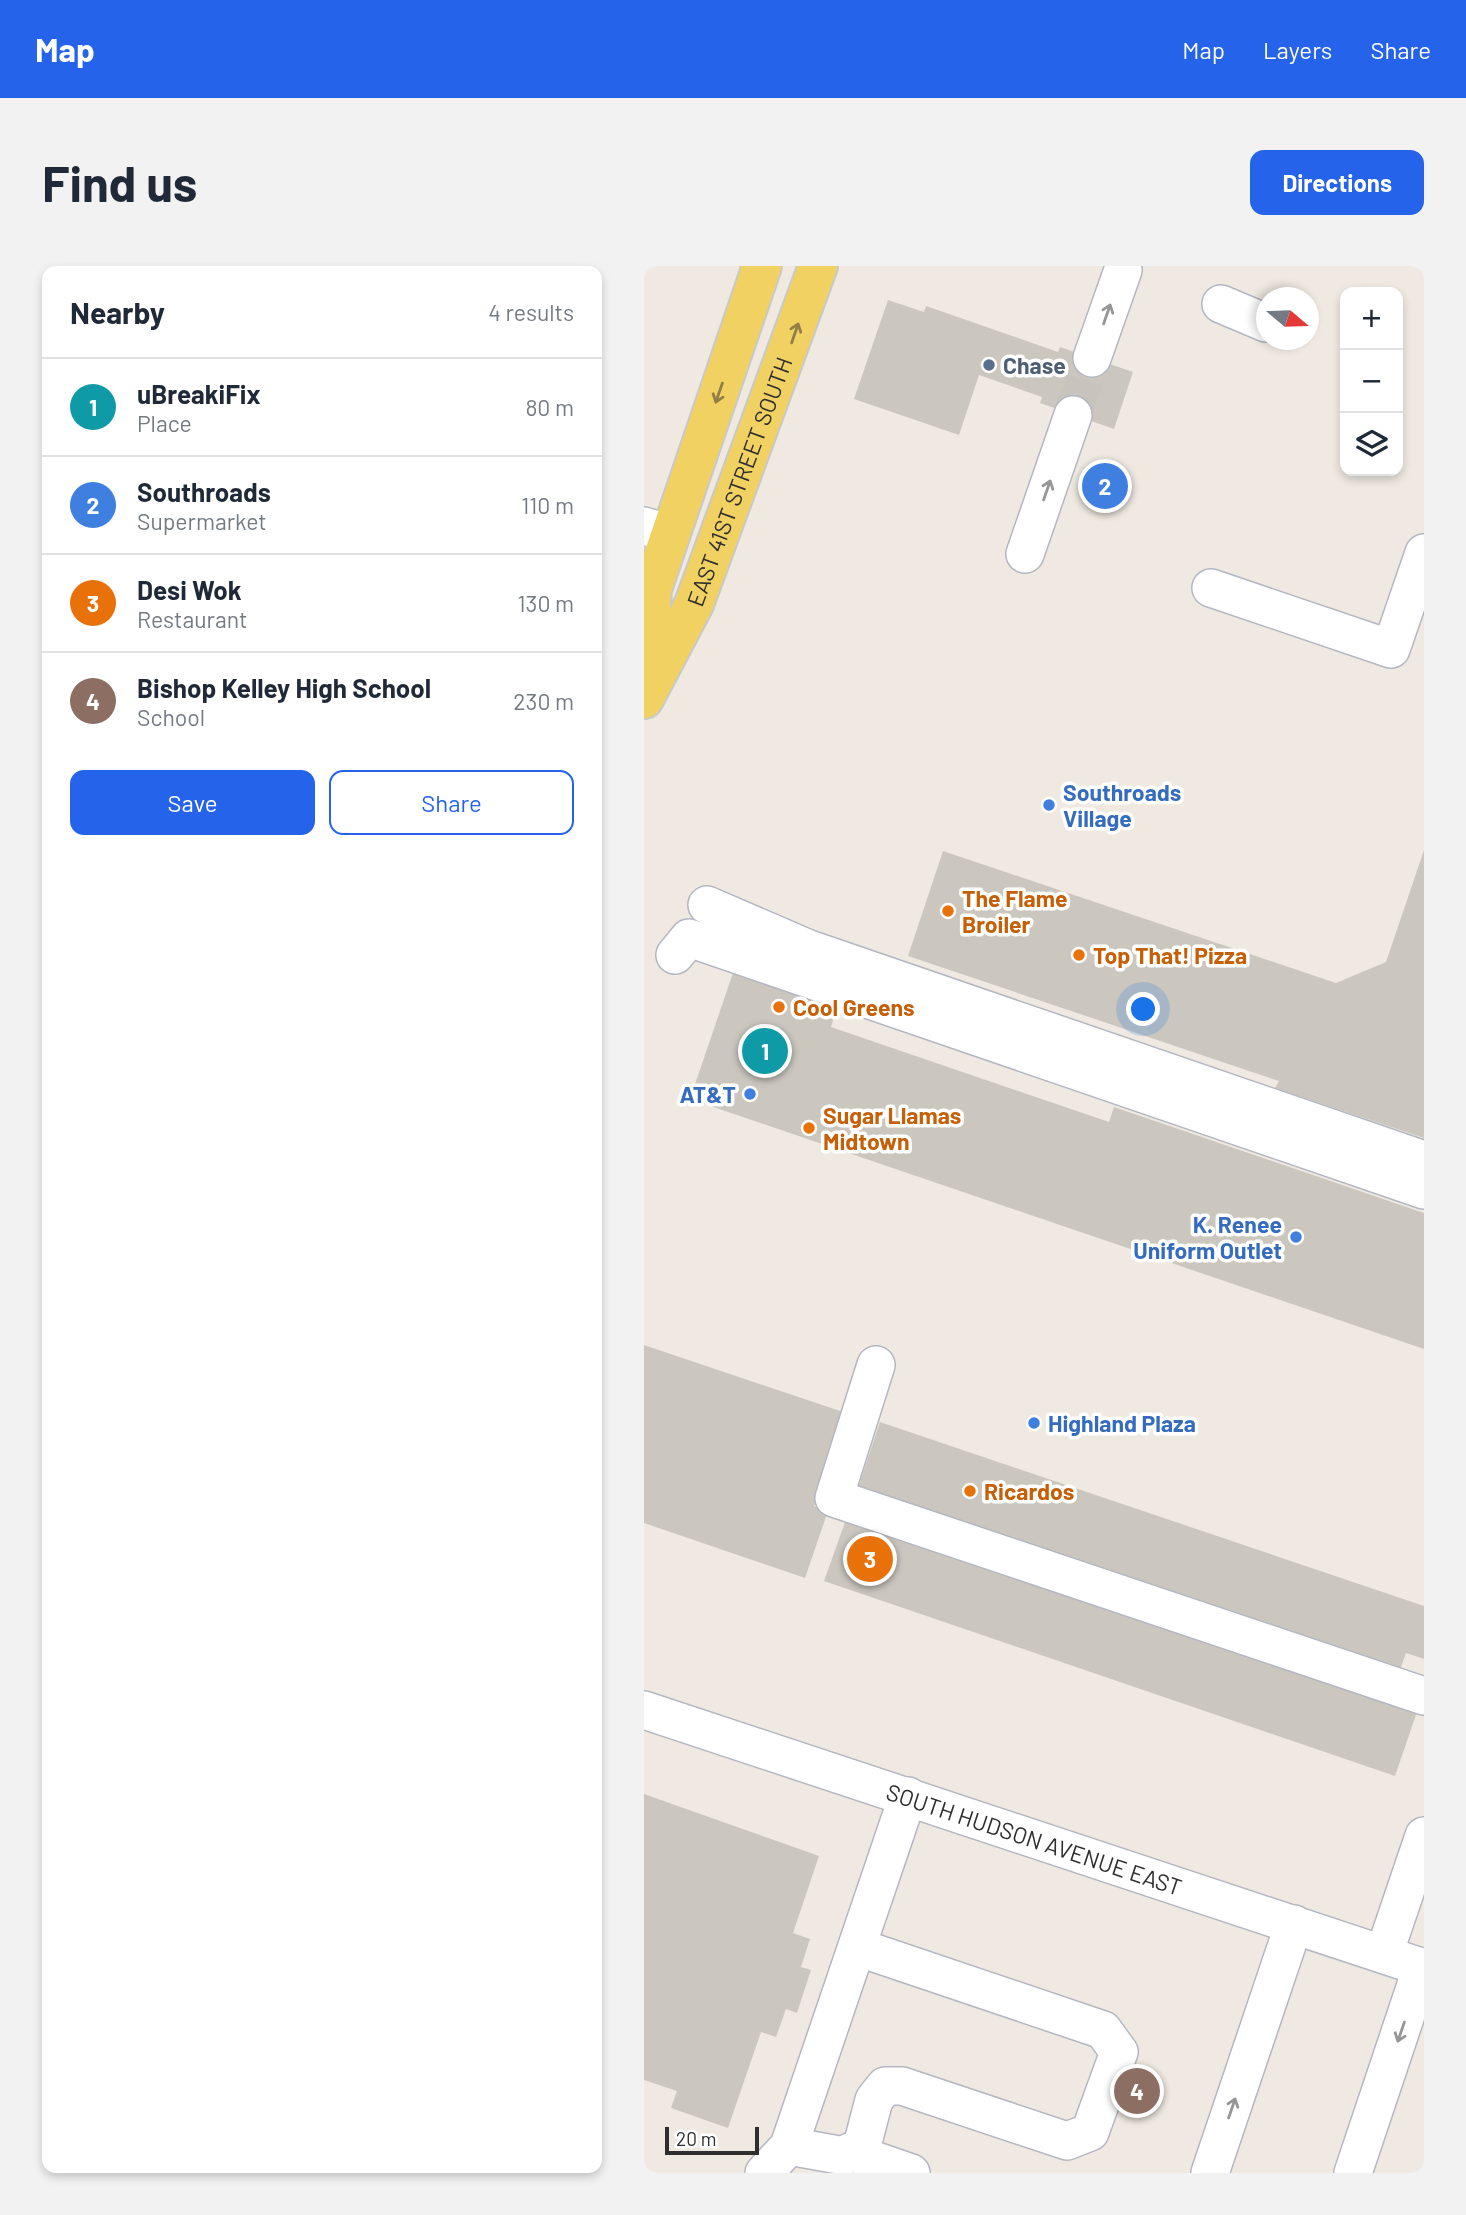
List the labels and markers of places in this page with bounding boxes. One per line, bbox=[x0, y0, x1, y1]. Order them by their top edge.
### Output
place label: Chase bbox=[1003, 351, 1066, 379]
marker: Chase bbox=[981, 357, 997, 373]
pin: 2 bbox=[1082, 460, 1128, 512]
place label: Southroads Village bbox=[1063, 778, 1181, 832]
marker: Southroads Village bbox=[1041, 797, 1057, 813]
place label: The Flame Broiler bbox=[962, 884, 1067, 938]
marker: The Flame Broiler bbox=[940, 903, 956, 919]
place label: Top That! Pizza bbox=[1093, 941, 1247, 969]
marker: Top That! Pizza bbox=[1071, 947, 1087, 963]
place label: Cool Greens bbox=[793, 993, 915, 1021]
marker: Cool Greens bbox=[771, 999, 787, 1015]
pin: 1 bbox=[742, 1025, 788, 1077]
place label: AT&T bbox=[679, 1080, 736, 1108]
marker: AT&T bbox=[742, 1086, 758, 1102]
place label: Sugar Llamas Midtown bbox=[823, 1101, 961, 1155]
marker: Sugar Llamas Midtown bbox=[801, 1120, 817, 1136]
place label: K. Renee Uniform Outlet bbox=[1133, 1210, 1282, 1264]
marker: K. Renee Uniform Outlet bbox=[1288, 1229, 1304, 1245]
place label: Highland Plaza bbox=[1048, 1409, 1196, 1437]
marker: Highland Plaza bbox=[1026, 1415, 1042, 1431]
place label: Ricardos bbox=[984, 1477, 1074, 1505]
marker: Ricardos bbox=[962, 1483, 978, 1499]
pin: 3 bbox=[847, 1533, 893, 1585]
pin: 4 bbox=[1114, 2065, 1160, 2117]

